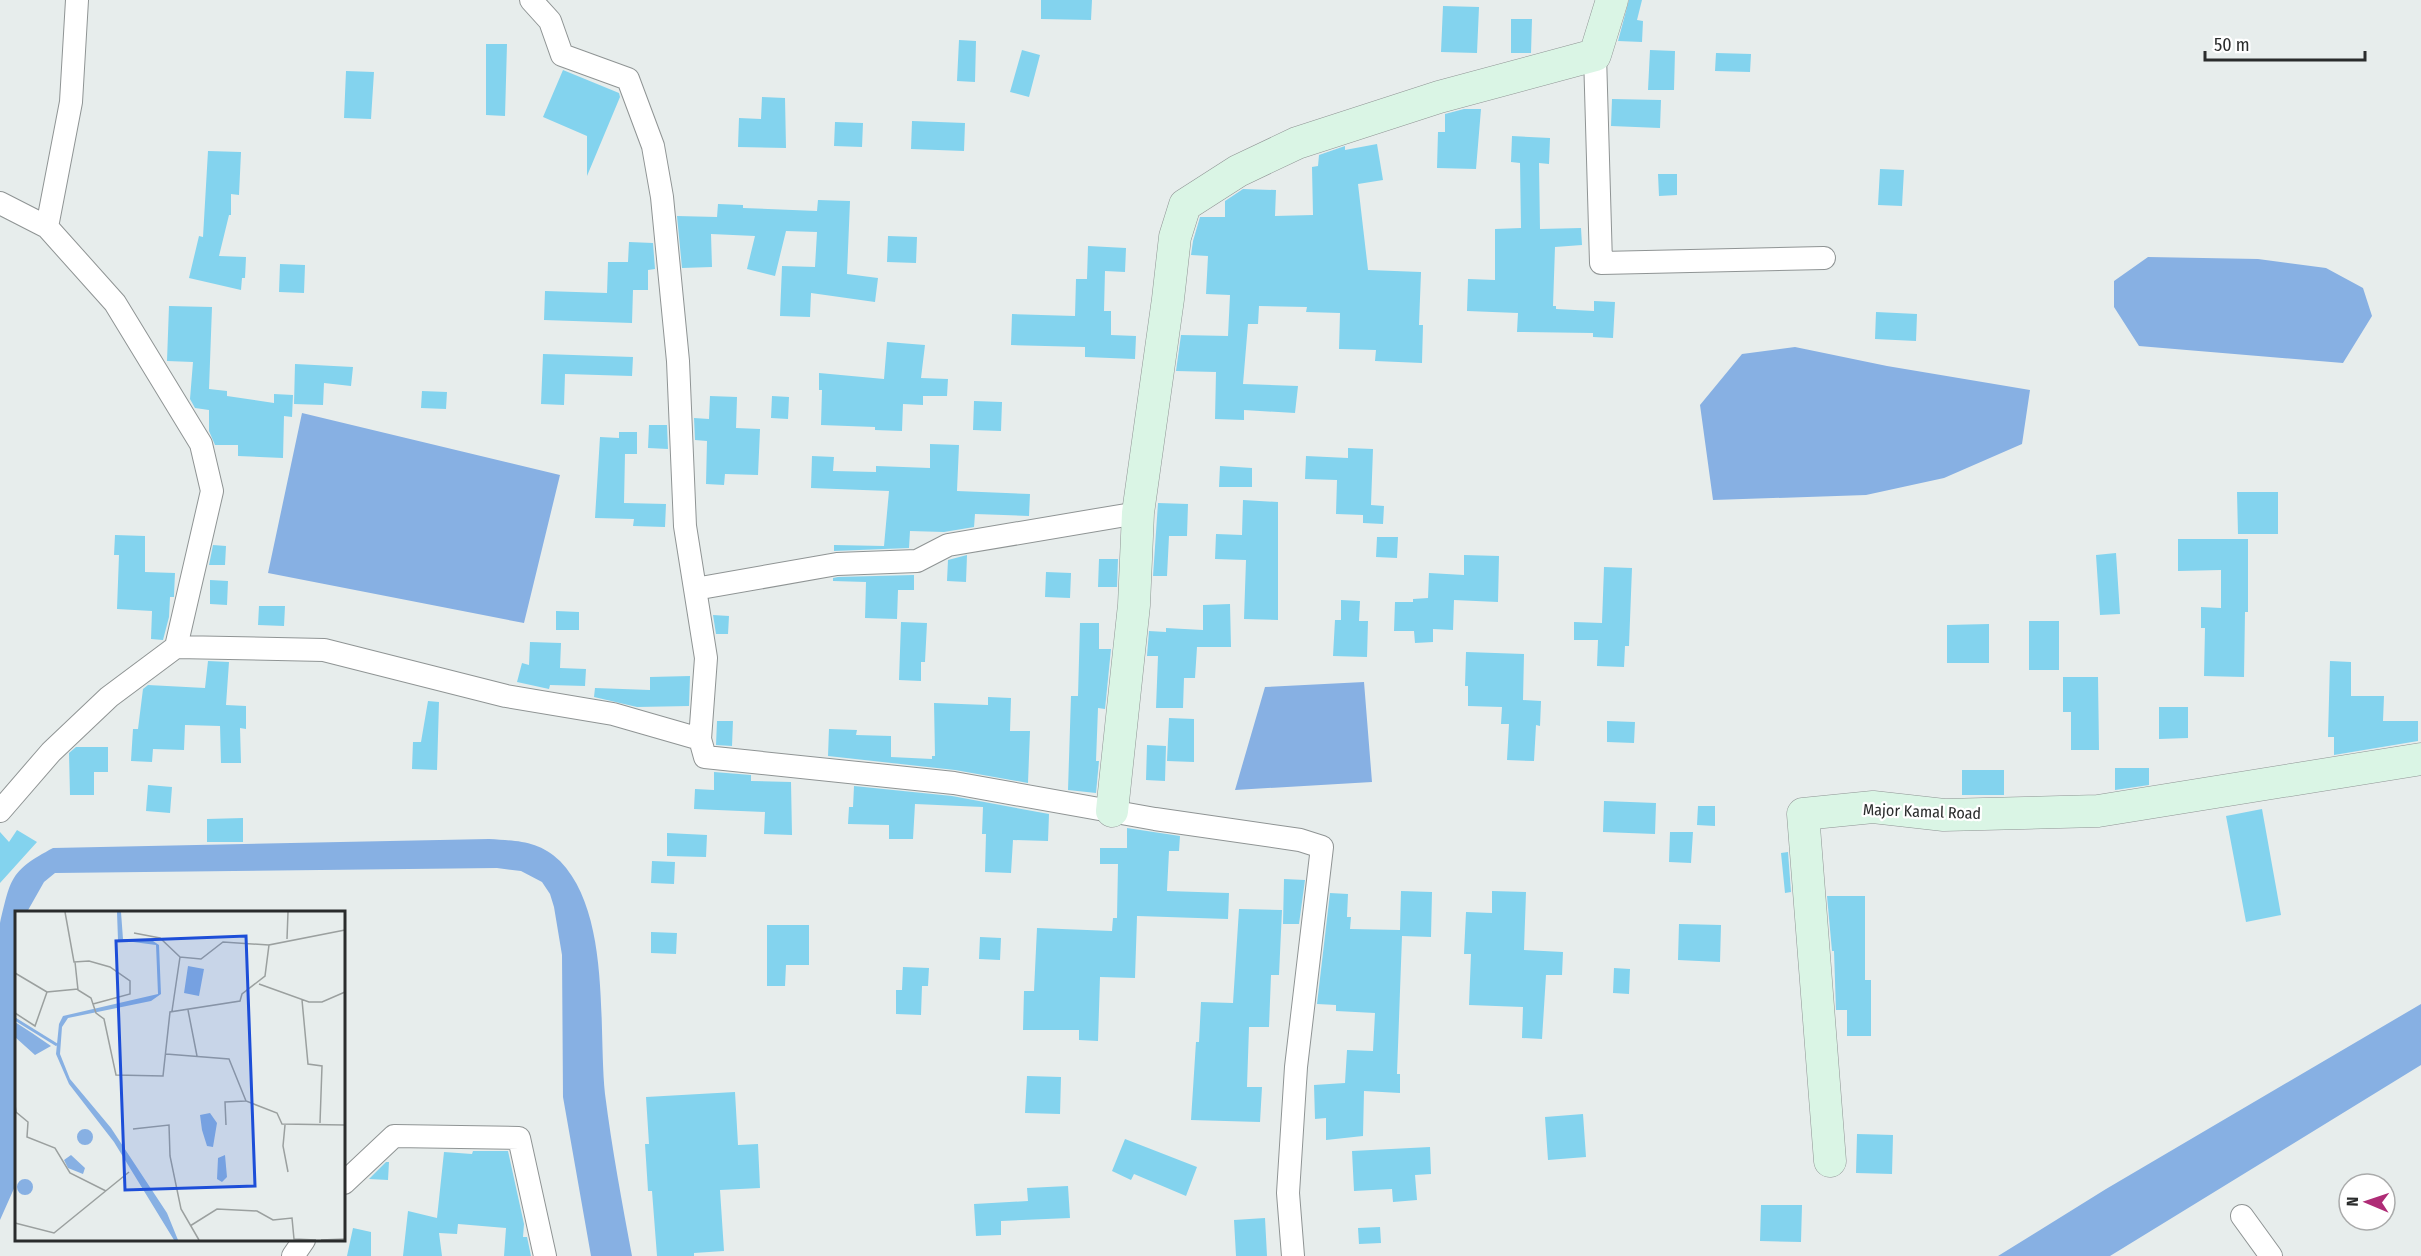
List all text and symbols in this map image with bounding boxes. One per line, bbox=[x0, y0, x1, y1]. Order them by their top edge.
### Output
scale bar bbox=[2205, 24, 2366, 62]
text: 50 m bbox=[2214, 34, 2250, 56]
street label: Major Kamal Road bbox=[1863, 800, 1981, 823]
inset map bbox=[15, 911, 345, 1241]
north arrow bbox=[2337, 1172, 2397, 1232]
text: N bbox=[2343, 1196, 2362, 1207]

